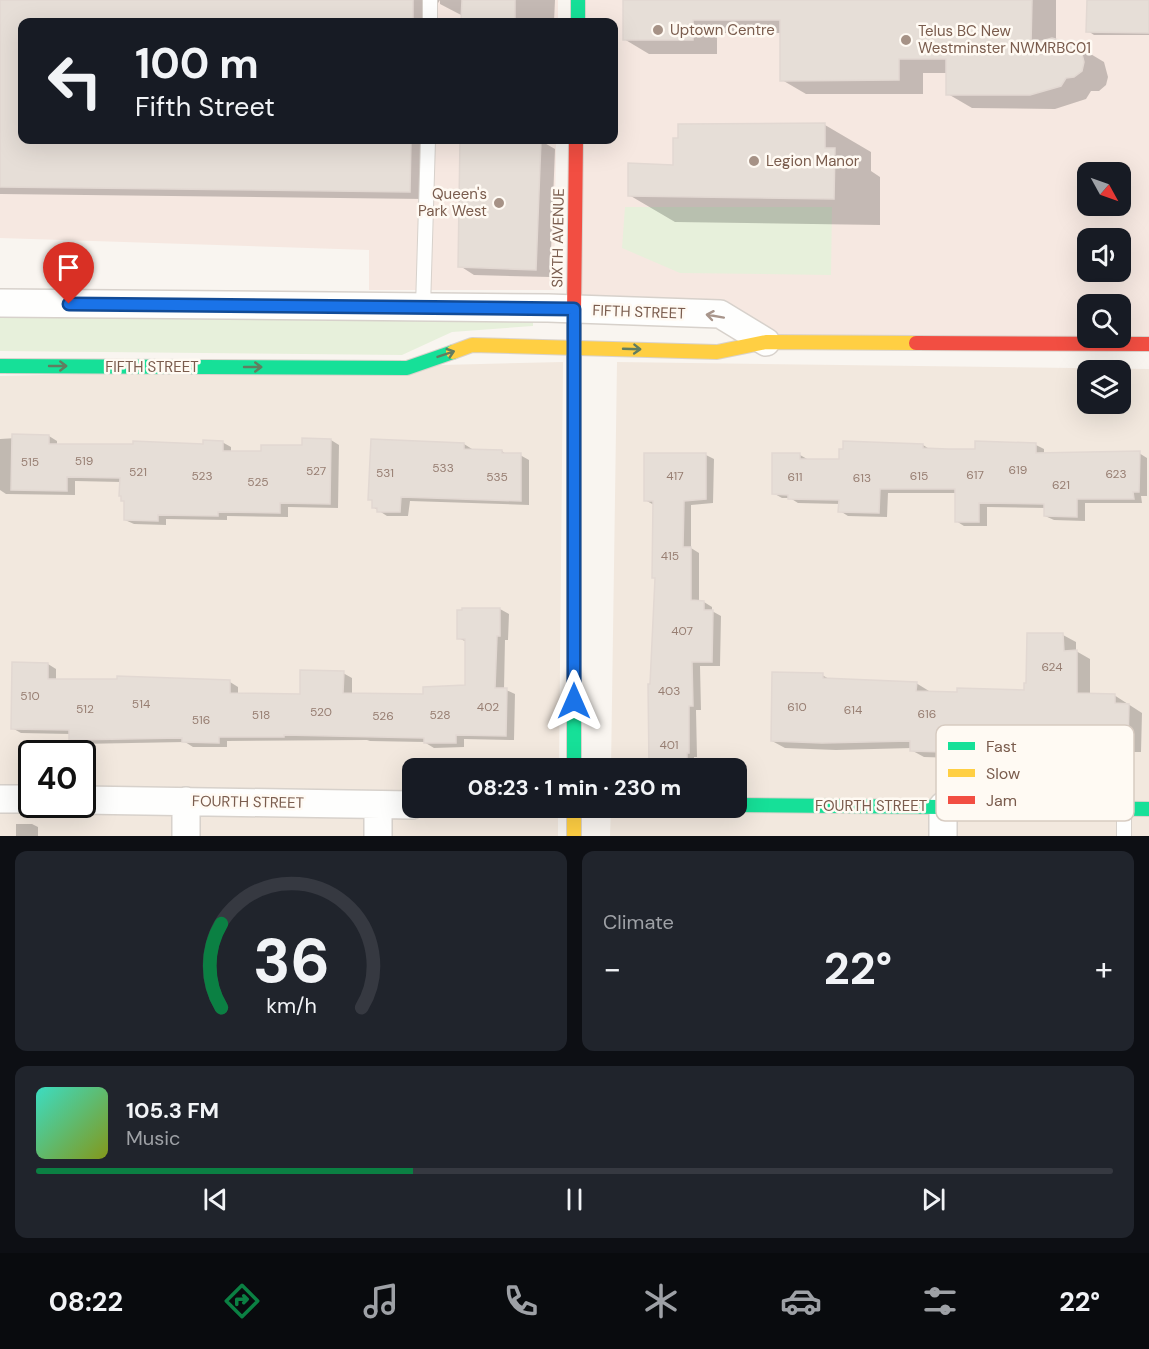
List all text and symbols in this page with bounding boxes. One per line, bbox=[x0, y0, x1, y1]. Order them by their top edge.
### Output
place label: Uptown Centre bbox=[670, 20, 775, 40]
place label: Telus BC New Westminster NWMRBC01 bbox=[918, 21, 1091, 58]
marker: Uptown Centre bbox=[651, 23, 665, 37]
marker: Telus BC New Westminster NWMRBC01 bbox=[899, 33, 913, 47]
text: 100 m bbox=[135, 36, 259, 91]
icon: left bbox=[36, 42, 114, 120]
text: Fifth Street bbox=[135, 89, 275, 124]
place label: Legion Manor bbox=[766, 151, 860, 171]
marker: Legion Manor bbox=[747, 154, 761, 168]
north arrow bbox=[1077, 162, 1131, 216]
map controls bbox=[1077, 162, 1131, 414]
place label: Queen's Park West bbox=[418, 184, 487, 221]
street label: SIXTH AVENUE bbox=[547, 188, 569, 288]
marker: Queen's Park West bbox=[492, 196, 506, 210]
button: sound bbox=[1077, 228, 1131, 282]
pin bbox=[43, 242, 94, 304]
icon: arrive bbox=[52, 251, 85, 284]
button: search bbox=[1077, 294, 1131, 348]
street label: FIFTH STREET bbox=[592, 300, 686, 324]
one-way arrow bbox=[706, 310, 725, 321]
one-way arrow bbox=[622, 344, 642, 355]
one-way arrow bbox=[436, 348, 455, 359]
street label: FIFTH STREET bbox=[105, 357, 199, 377]
one-way arrow bbox=[48, 360, 68, 372]
button: layers bbox=[1077, 360, 1131, 414]
one-way arrow bbox=[243, 361, 263, 373]
house number: 519 bbox=[75, 453, 93, 469]
house number: 515 bbox=[21, 454, 39, 470]
house number: 533 bbox=[432, 460, 454, 476]
house number: 619 bbox=[1009, 462, 1027, 478]
house number: 527 bbox=[306, 463, 326, 479]
house number: 521 bbox=[129, 464, 147, 480]
house number: 531 bbox=[376, 465, 394, 481]
house number: 623 bbox=[1105, 466, 1127, 482]
house number: 617 bbox=[966, 467, 984, 483]
house number: 523 bbox=[191, 468, 213, 484]
house number: 417 bbox=[666, 468, 684, 484]
house number: 615 bbox=[910, 468, 928, 484]
house number: 535 bbox=[486, 469, 508, 485]
house number: 611 bbox=[787, 469, 803, 485]
house number: 613 bbox=[853, 470, 871, 486]
house number: 525 bbox=[247, 474, 269, 490]
house number: 621 bbox=[1052, 477, 1070, 493]
house number: 415 bbox=[661, 548, 679, 564]
house number: 407 bbox=[671, 623, 693, 639]
house number: 624 bbox=[1041, 659, 1063, 675]
position arrow bbox=[542, 669, 606, 733]
house number: 403 bbox=[658, 683, 680, 699]
house number: 510 bbox=[20, 688, 40, 704]
house number: 514 bbox=[132, 696, 150, 712]
house number: 402 bbox=[477, 699, 499, 715]
house number: 610 bbox=[787, 699, 807, 715]
house number: 512 bbox=[76, 701, 94, 717]
house number: 614 bbox=[844, 702, 862, 718]
house number: 520 bbox=[310, 704, 332, 720]
house number: 616 bbox=[918, 706, 936, 722]
house number: 518 bbox=[252, 707, 270, 723]
house number: 528 bbox=[429, 707, 451, 723]
house number: 526 bbox=[372, 708, 394, 724]
house number: 516 bbox=[192, 712, 210, 728]
legend bbox=[936, 725, 1134, 821]
text: Fast bbox=[986, 736, 1017, 757]
house number: 401 bbox=[659, 737, 679, 753]
speed limit sign: 40 bbox=[18, 740, 96, 818]
text: Slow bbox=[986, 763, 1020, 784]
text: 08:23 · 1 min · 230 m bbox=[468, 773, 681, 802]
text: Jam bbox=[986, 790, 1017, 811]
street label: FOURTH STREET bbox=[192, 791, 304, 813]
street label: FOURTH STREET bbox=[815, 796, 927, 816]
text: Climate bbox=[603, 909, 674, 935]
text: 36 bbox=[252, 920, 330, 1001]
text: 22° bbox=[824, 939, 892, 998]
text: − bbox=[603, 947, 621, 990]
text: + bbox=[1095, 947, 1113, 990]
text: km/h bbox=[266, 992, 316, 1020]
text: 105.3 FM bbox=[126, 1096, 219, 1125]
text: Music bbox=[126, 1125, 181, 1151]
icon: previous bbox=[199, 1183, 232, 1216]
icon: pause bbox=[558, 1183, 591, 1216]
icon: next bbox=[917, 1183, 950, 1216]
icon: directions bbox=[221, 1280, 263, 1322]
icon: music bbox=[360, 1280, 402, 1322]
icon: phone bbox=[500, 1280, 542, 1322]
icon: climate bbox=[640, 1280, 682, 1322]
icon: car bbox=[780, 1280, 822, 1322]
icon: filters bbox=[919, 1280, 961, 1322]
text: 08:22 bbox=[49, 1284, 123, 1319]
text: 22° bbox=[1059, 1284, 1100, 1319]

